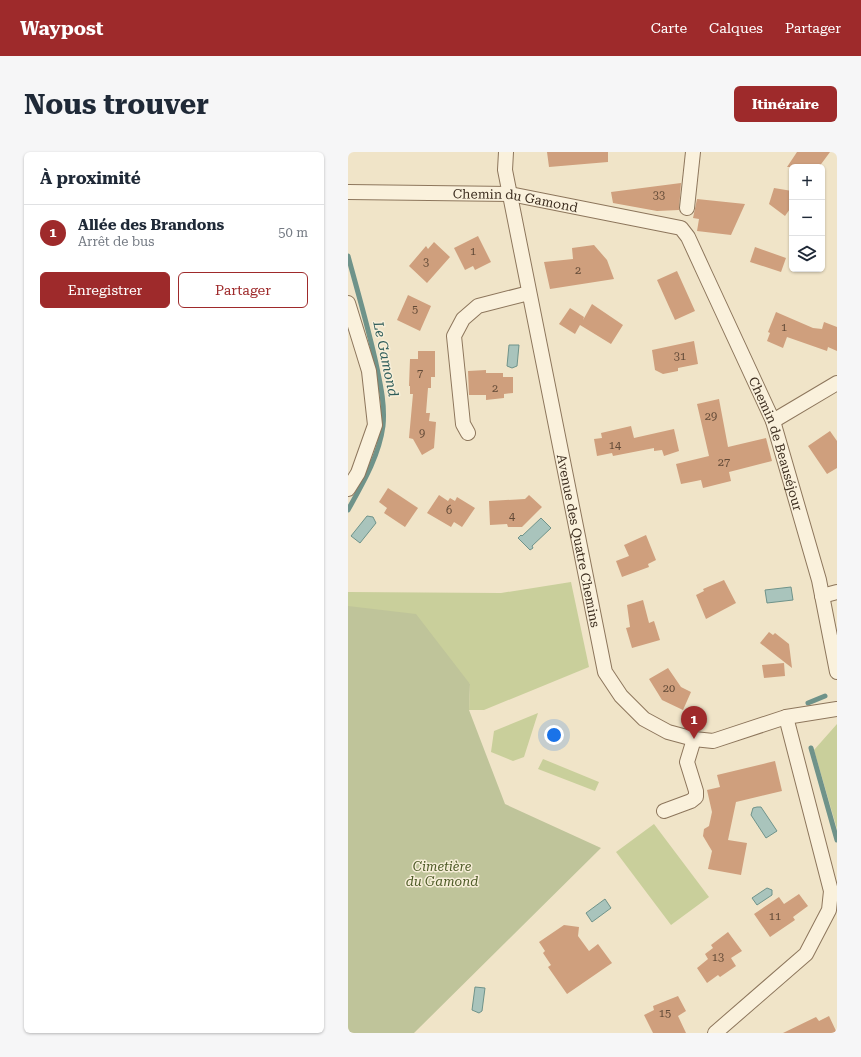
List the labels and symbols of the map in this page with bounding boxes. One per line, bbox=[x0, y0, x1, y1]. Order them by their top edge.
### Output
street label: Chemin du Gamond bbox=[453, 186, 580, 215]
house number: 33 bbox=[653, 189, 665, 202]
house number: 1 bbox=[470, 245, 476, 258]
house number: 3 bbox=[423, 256, 429, 269]
house number: 2 bbox=[575, 264, 581, 277]
house number: 5 bbox=[412, 303, 418, 316]
water label: Le Gamond bbox=[370, 319, 402, 398]
house number: 1 bbox=[781, 321, 787, 334]
house number: 31 bbox=[674, 350, 686, 363]
house number: 7 bbox=[417, 367, 423, 380]
street label: Chemin de Beauséjour bbox=[746, 375, 806, 513]
house number: 2 bbox=[492, 382, 498, 395]
house number: 29 bbox=[705, 410, 717, 423]
house number: 9 bbox=[419, 427, 425, 440]
house number: 14 bbox=[609, 439, 622, 452]
street label: Avenue des Quatre Chemins bbox=[554, 453, 603, 629]
house number: 27 bbox=[718, 456, 730, 469]
house number: 6 bbox=[446, 504, 452, 517]
house number: 4 bbox=[509, 510, 516, 523]
house number: 20 bbox=[663, 682, 675, 695]
pin: 1 bbox=[681, 706, 707, 739]
your location bbox=[544, 725, 564, 745]
park label: Cimetière du Gamond bbox=[406, 859, 478, 889]
house number: 11 bbox=[769, 910, 781, 923]
house number: 13 bbox=[712, 951, 724, 964]
house number: 15 bbox=[659, 1007, 671, 1020]

